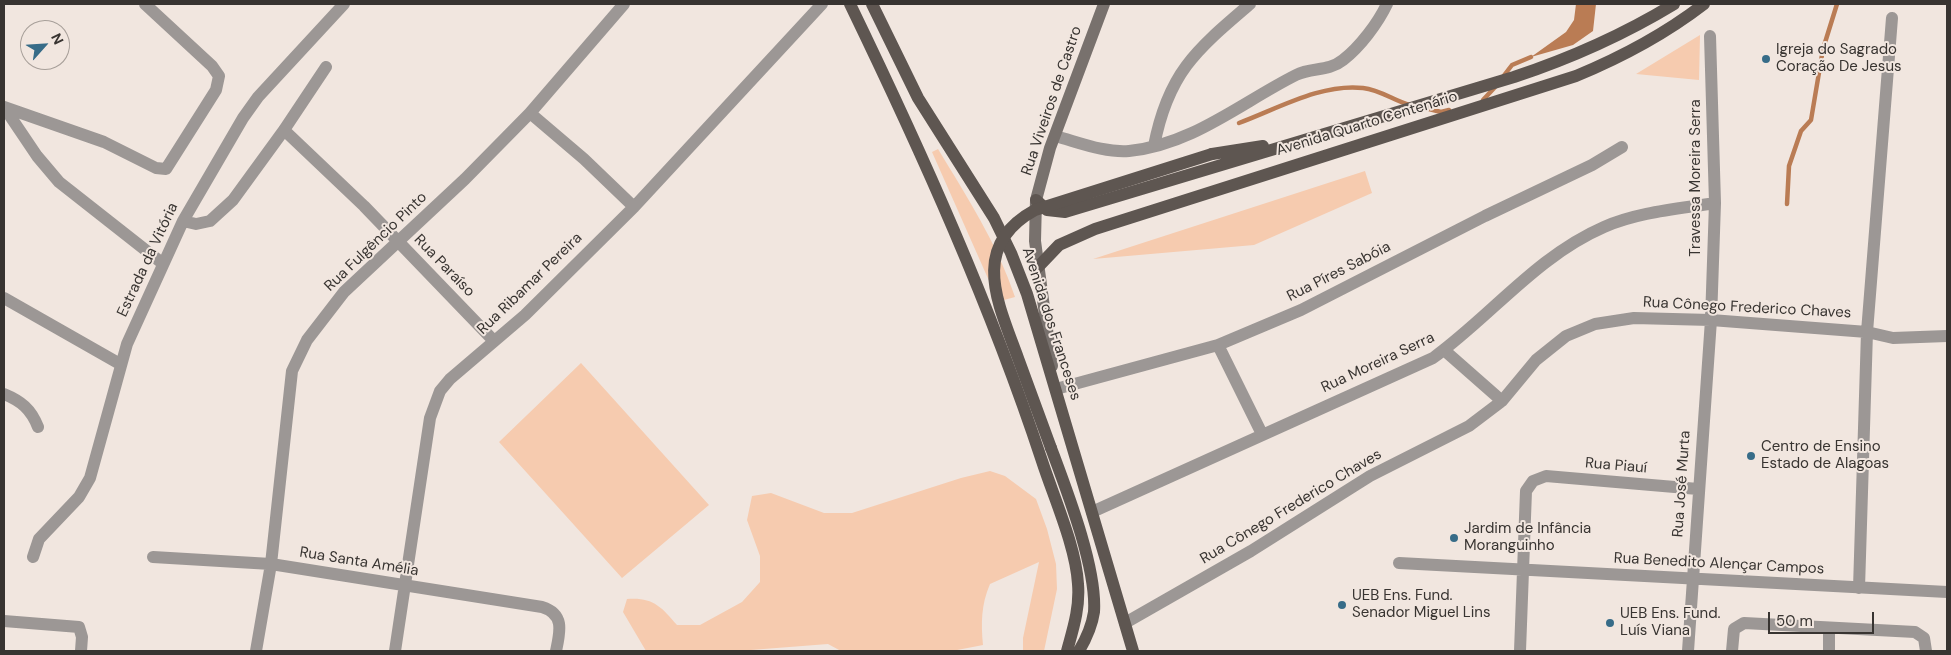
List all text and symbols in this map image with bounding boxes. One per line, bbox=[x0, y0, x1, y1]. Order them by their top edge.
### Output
north arrow bbox=[20, 20, 70, 70]
street label: Rua Viveiros de Castro bbox=[1018, 24, 1086, 178]
text: N bbox=[47, 30, 68, 47]
place label: Igreja do Sagrado Coração De Jesus bbox=[1776, 41, 1902, 76]
marker: Igreja do Sagrado Coração De Jesus bbox=[1760, 53, 1772, 65]
street label: Avenida Quarto Centenário bbox=[1274, 88, 1460, 160]
street label: Travessa Moreira Serra bbox=[1687, 99, 1705, 257]
street label: Rua Fulgêncio Pinto bbox=[321, 189, 431, 295]
street label: Estrada da Vitória bbox=[114, 200, 182, 320]
street label: Rua Ribamar Pereira bbox=[474, 229, 586, 339]
street label: Rua Paraíso bbox=[410, 231, 478, 301]
street label: Rua Píres Sabóia bbox=[1284, 238, 1394, 306]
street label: Avenida dos Franceses bbox=[1018, 245, 1084, 403]
street label: Rua Cônego Frederico Chaves bbox=[1642, 294, 1852, 322]
street label: Rua Moreira Serra bbox=[1319, 329, 1437, 397]
street label: Rua José Murta bbox=[1669, 430, 1695, 538]
place label: Centro de Ensino Estado de Alagoas bbox=[1761, 438, 1889, 473]
street label: Rua Cônego Frederico Chaves bbox=[1197, 446, 1385, 568]
marker: Centro de Ensino Estado de Alagoas bbox=[1745, 450, 1757, 462]
street label: Rua Piauí bbox=[1584, 454, 1648, 478]
place label: Jardim de Infância Moranguinho bbox=[1464, 520, 1591, 555]
marker: Jardim de Infância Moranguinho bbox=[1448, 532, 1460, 544]
street label: Rua Santa Amélia bbox=[298, 544, 420, 580]
street label: Rua Benedito Alençar Campos bbox=[1613, 549, 1825, 579]
place label: UEB Ens. Fund. Senador Miguel Lins bbox=[1352, 587, 1491, 622]
marker: UEB Ens. Fund. Senador Miguel Lins bbox=[1336, 599, 1348, 611]
scale bar bbox=[1771, 602, 1877, 634]
place label: UEB Ens. Fund. Luís Viana bbox=[1620, 605, 1721, 640]
text: 50 m bbox=[1776, 611, 1813, 631]
marker: UEB Ens. Fund. Luís Viana bbox=[1604, 617, 1616, 629]

